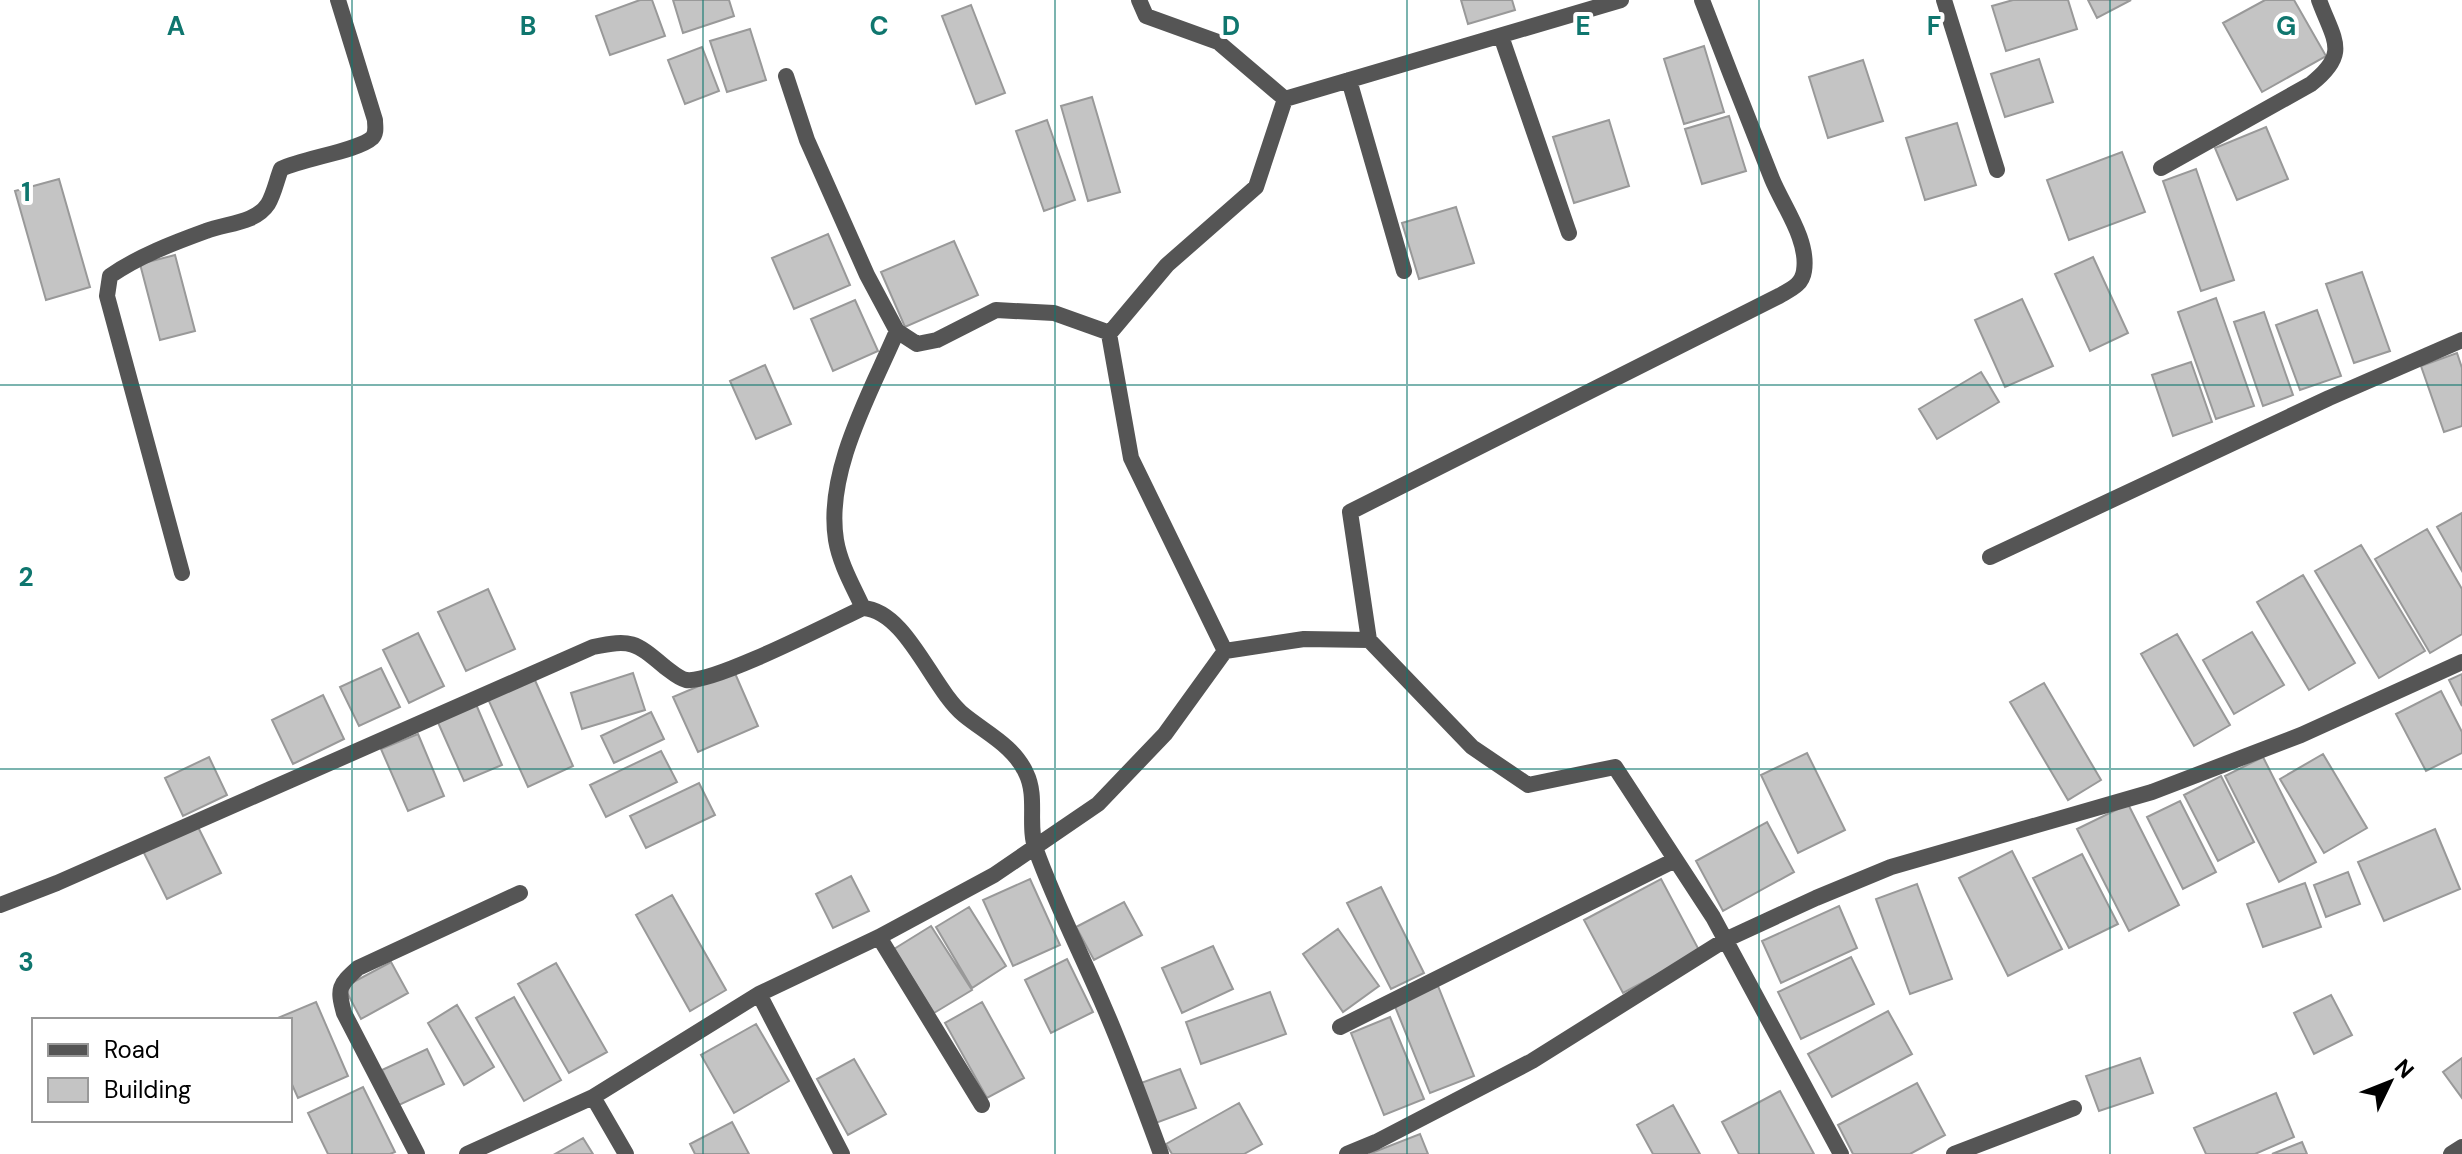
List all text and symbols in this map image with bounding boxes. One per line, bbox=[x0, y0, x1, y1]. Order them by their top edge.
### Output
text: A bbox=[167, 9, 185, 43]
text: B bbox=[520, 9, 536, 43]
text: C bbox=[869, 9, 889, 43]
text: D bbox=[1222, 9, 1240, 43]
text: E bbox=[1575, 9, 1591, 43]
text: F bbox=[1927, 9, 1941, 43]
text: G bbox=[2276, 9, 2296, 43]
text: 1 bbox=[21, 175, 31, 209]
text: 2 bbox=[18, 560, 34, 594]
text: 3 bbox=[18, 945, 34, 979]
legend bbox=[32, 1018, 292, 1122]
text: Road bbox=[104, 1034, 160, 1065]
north arrow bbox=[2350, 1042, 2430, 1122]
text: N bbox=[2388, 1053, 2420, 1084]
text: Building bbox=[104, 1074, 191, 1105]

